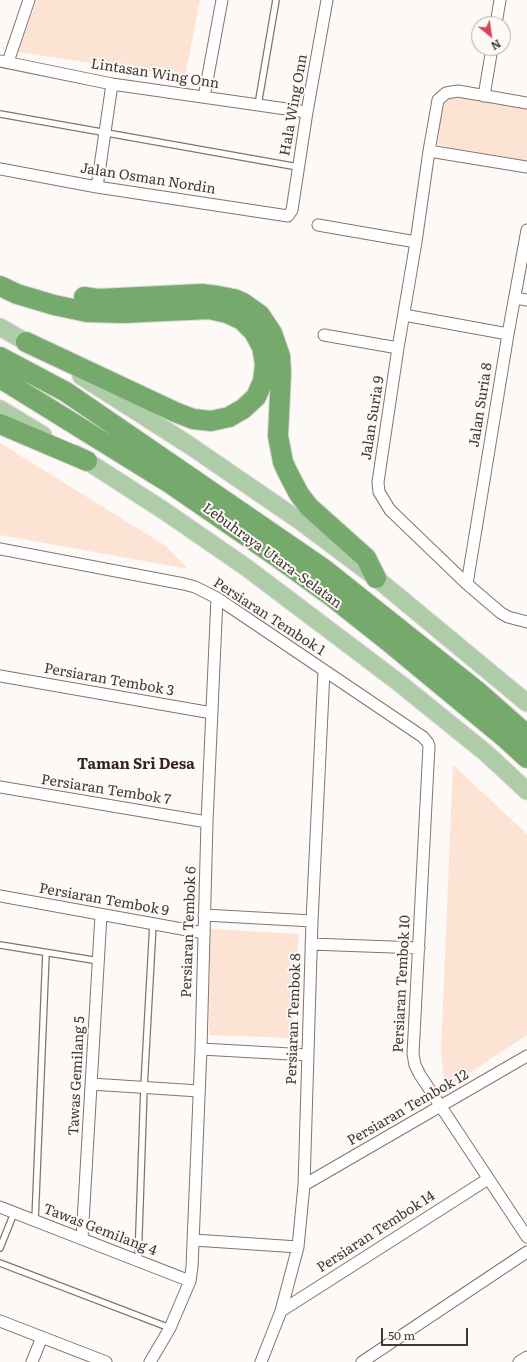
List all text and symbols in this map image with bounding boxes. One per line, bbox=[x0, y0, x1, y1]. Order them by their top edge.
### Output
north arrow bbox=[471, 16, 511, 56]
text: N bbox=[489, 36, 505, 55]
street label: Hala Wing Onn bbox=[277, 53, 311, 157]
street label: Lintasan Wing Onn bbox=[90, 56, 220, 92]
street label: Jalan Osman Nordin bbox=[79, 160, 217, 198]
street label: Jalan Suria 8 bbox=[466, 362, 496, 448]
street label: Jalan Suria 9 bbox=[358, 375, 388, 461]
street label: Lebuhraya Utara–Selatan bbox=[199, 500, 345, 612]
street label: Persiaran Tembok 1 bbox=[210, 575, 328, 659]
street label: Persiaran Tembok 3 bbox=[43, 660, 175, 700]
district label: Taman Sri Desa bbox=[77, 756, 195, 774]
street label: Persiaran Tembok 7 bbox=[40, 771, 172, 809]
street label: Persiaran Tembok 6 bbox=[178, 866, 200, 998]
street label: Persiaran Tembok 9 bbox=[38, 880, 170, 920]
street label: Persiaran Tembok 10 bbox=[390, 915, 414, 1053]
street label: Persiaran Tembok 8 bbox=[283, 953, 305, 1085]
street label: Tawas Gemilang 5 bbox=[65, 1016, 89, 1136]
street label: Persiaran Tembok 12 bbox=[345, 1066, 471, 1150]
street label: Persiaran Tembok 14 bbox=[314, 1188, 438, 1276]
street label: Tawas Gemilang 4 bbox=[41, 1201, 159, 1259]
scale bar bbox=[383, 1320, 470, 1346]
text: 50 m bbox=[388, 1326, 415, 1344]

